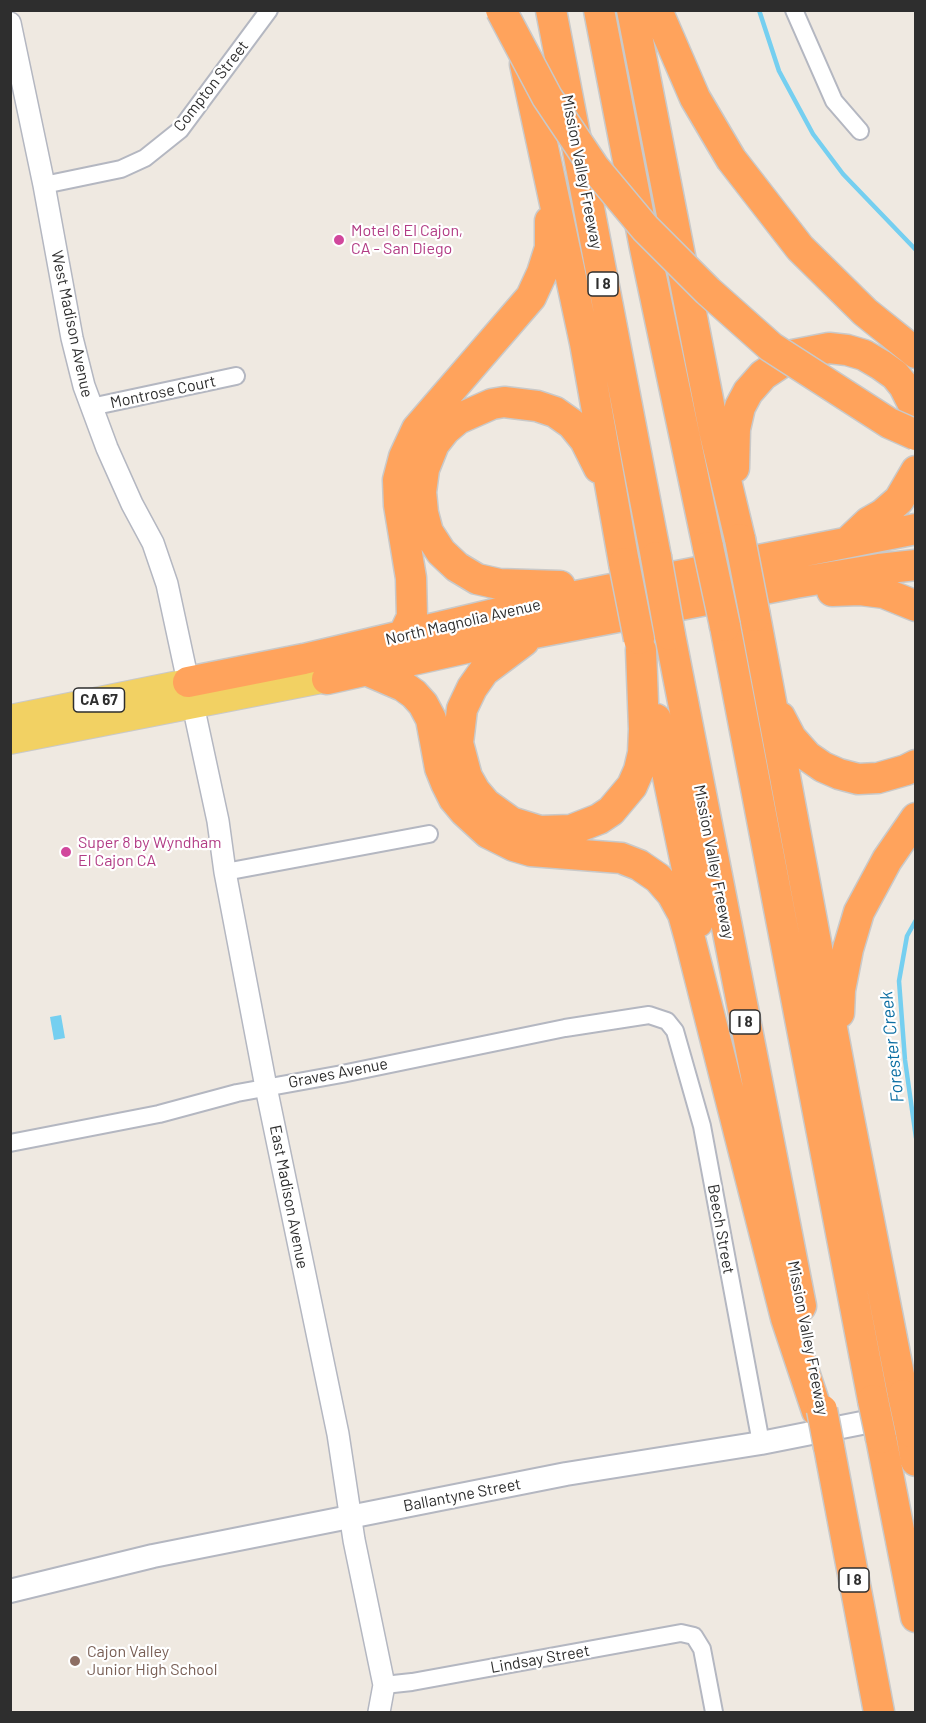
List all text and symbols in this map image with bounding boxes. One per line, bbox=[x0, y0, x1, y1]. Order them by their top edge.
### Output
street label: Compton Street bbox=[169, 37, 253, 135]
street label: Mission Valley Freeway bbox=[558, 93, 606, 251]
place label: Motel 6 El Cajon, CA - San Diego bbox=[351, 221, 463, 259]
marker: Motel 6 El Cajon, CA - San Diego bbox=[332, 233, 346, 247]
street label: West Madison Avenue bbox=[47, 249, 97, 399]
road number: I 8 bbox=[588, 272, 618, 296]
street label: Montrose Court bbox=[108, 371, 218, 413]
street label: North Magnolia Avenue bbox=[384, 595, 542, 649]
road number: CA 67 bbox=[74, 688, 124, 712]
street label: Mission Valley Freeway bbox=[690, 783, 738, 941]
place label: Super 8 by Wyndham El Cajon CA bbox=[78, 833, 221, 871]
marker: Super 8 by Wyndham El Cajon CA bbox=[59, 845, 73, 859]
water label: Forester Creek bbox=[875, 990, 909, 1104]
road number: I 8 bbox=[730, 1010, 760, 1034]
street label: Graves Avenue bbox=[287, 1054, 389, 1092]
street label: East Madison Avenue bbox=[266, 1123, 312, 1271]
street label: Beech Street bbox=[704, 1183, 738, 1275]
street label: Mission Valley Freeway bbox=[784, 1259, 832, 1417]
street label: Ballantyne Street bbox=[402, 1474, 522, 1516]
road number: I 8 bbox=[839, 1568, 869, 1592]
street label: Lindsay Street bbox=[489, 1641, 591, 1677]
place label: Cajon Valley Junior High School bbox=[87, 1642, 217, 1680]
marker: Cajon Valley Junior High School bbox=[68, 1654, 82, 1668]

